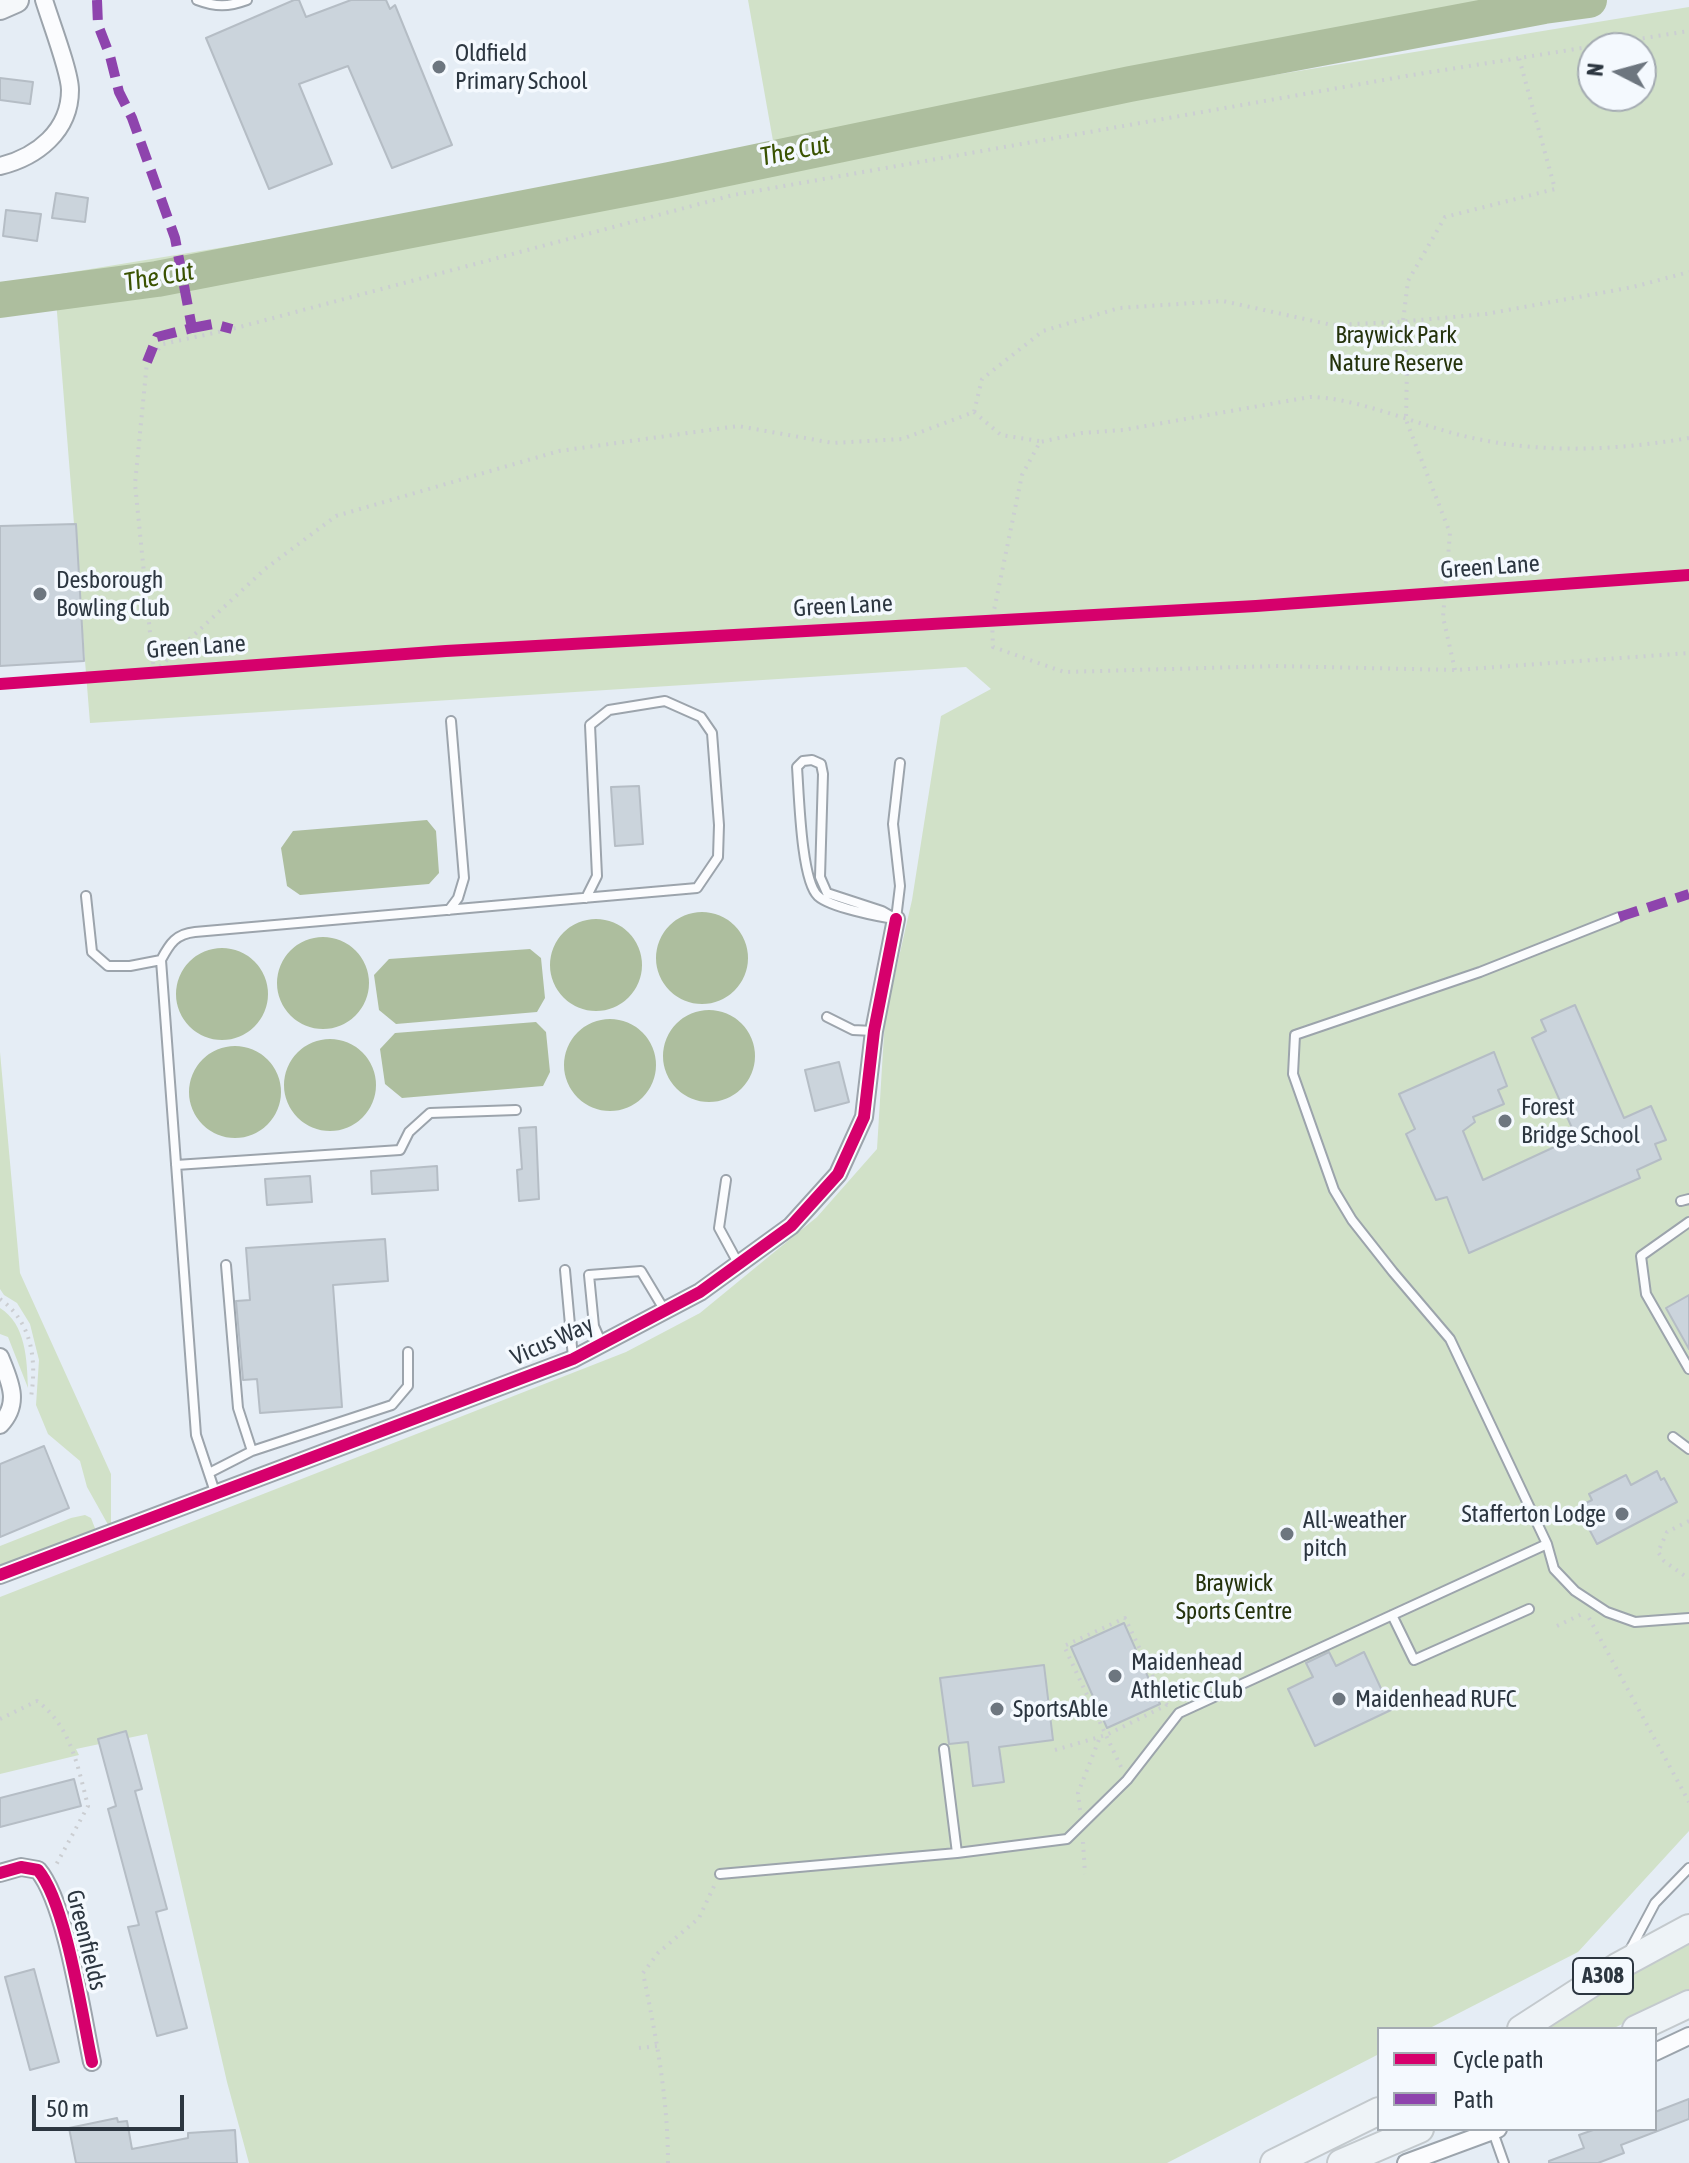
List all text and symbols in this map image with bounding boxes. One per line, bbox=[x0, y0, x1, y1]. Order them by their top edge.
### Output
north arrow bbox=[1577, 32, 1657, 112]
place label: Oldfield Primary School bbox=[455, 39, 588, 95]
marker: Oldfield Primary School bbox=[430, 58, 448, 76]
text: N bbox=[1582, 62, 1609, 78]
water label: The Cut bbox=[757, 129, 833, 173]
water label: The Cut bbox=[122, 256, 196, 298]
park label: Braywick Park Nature Reserve bbox=[1329, 321, 1463, 377]
street label: Green Lane bbox=[1439, 549, 1541, 585]
place label: Desborough Bowling Club bbox=[56, 566, 170, 622]
marker: Desborough Bowling Club bbox=[31, 585, 49, 603]
street label: Green Lane bbox=[793, 589, 893, 623]
street label: Green Lane bbox=[145, 629, 247, 665]
place label: Forest Bridge School bbox=[1521, 1093, 1640, 1149]
marker: Forest Bridge School bbox=[1496, 1112, 1514, 1130]
street label: Vicus Way bbox=[506, 1310, 598, 1372]
place label: Stafferton Lodge bbox=[1462, 1500, 1606, 1528]
marker: Stafferton Lodge bbox=[1613, 1505, 1631, 1523]
place label: All-weather pitch bbox=[1303, 1506, 1406, 1562]
marker: All-weather pitch bbox=[1278, 1525, 1296, 1543]
park label: Braywick Sports Centre bbox=[1176, 1569, 1292, 1625]
place label: Maidenhead Athletic Club bbox=[1131, 1648, 1243, 1704]
marker: Maidenhead Athletic Club bbox=[1106, 1667, 1124, 1685]
place label: Maidenhead RUFC bbox=[1355, 1685, 1517, 1713]
marker: Maidenhead RUFC bbox=[1330, 1690, 1348, 1708]
place label: SportsAble bbox=[1013, 1695, 1108, 1723]
marker: SportsAble bbox=[988, 1700, 1006, 1718]
street label: Greenfields bbox=[60, 1887, 112, 1993]
road number: A308 bbox=[1573, 1958, 1633, 1994]
legend bbox=[1377, 2027, 1657, 2131]
text: Cycle path bbox=[1453, 2046, 1544, 2073]
scale bar bbox=[36, 2079, 188, 2129]
text: Path bbox=[1453, 2086, 1494, 2113]
text: 50 m bbox=[46, 2095, 89, 2122]

